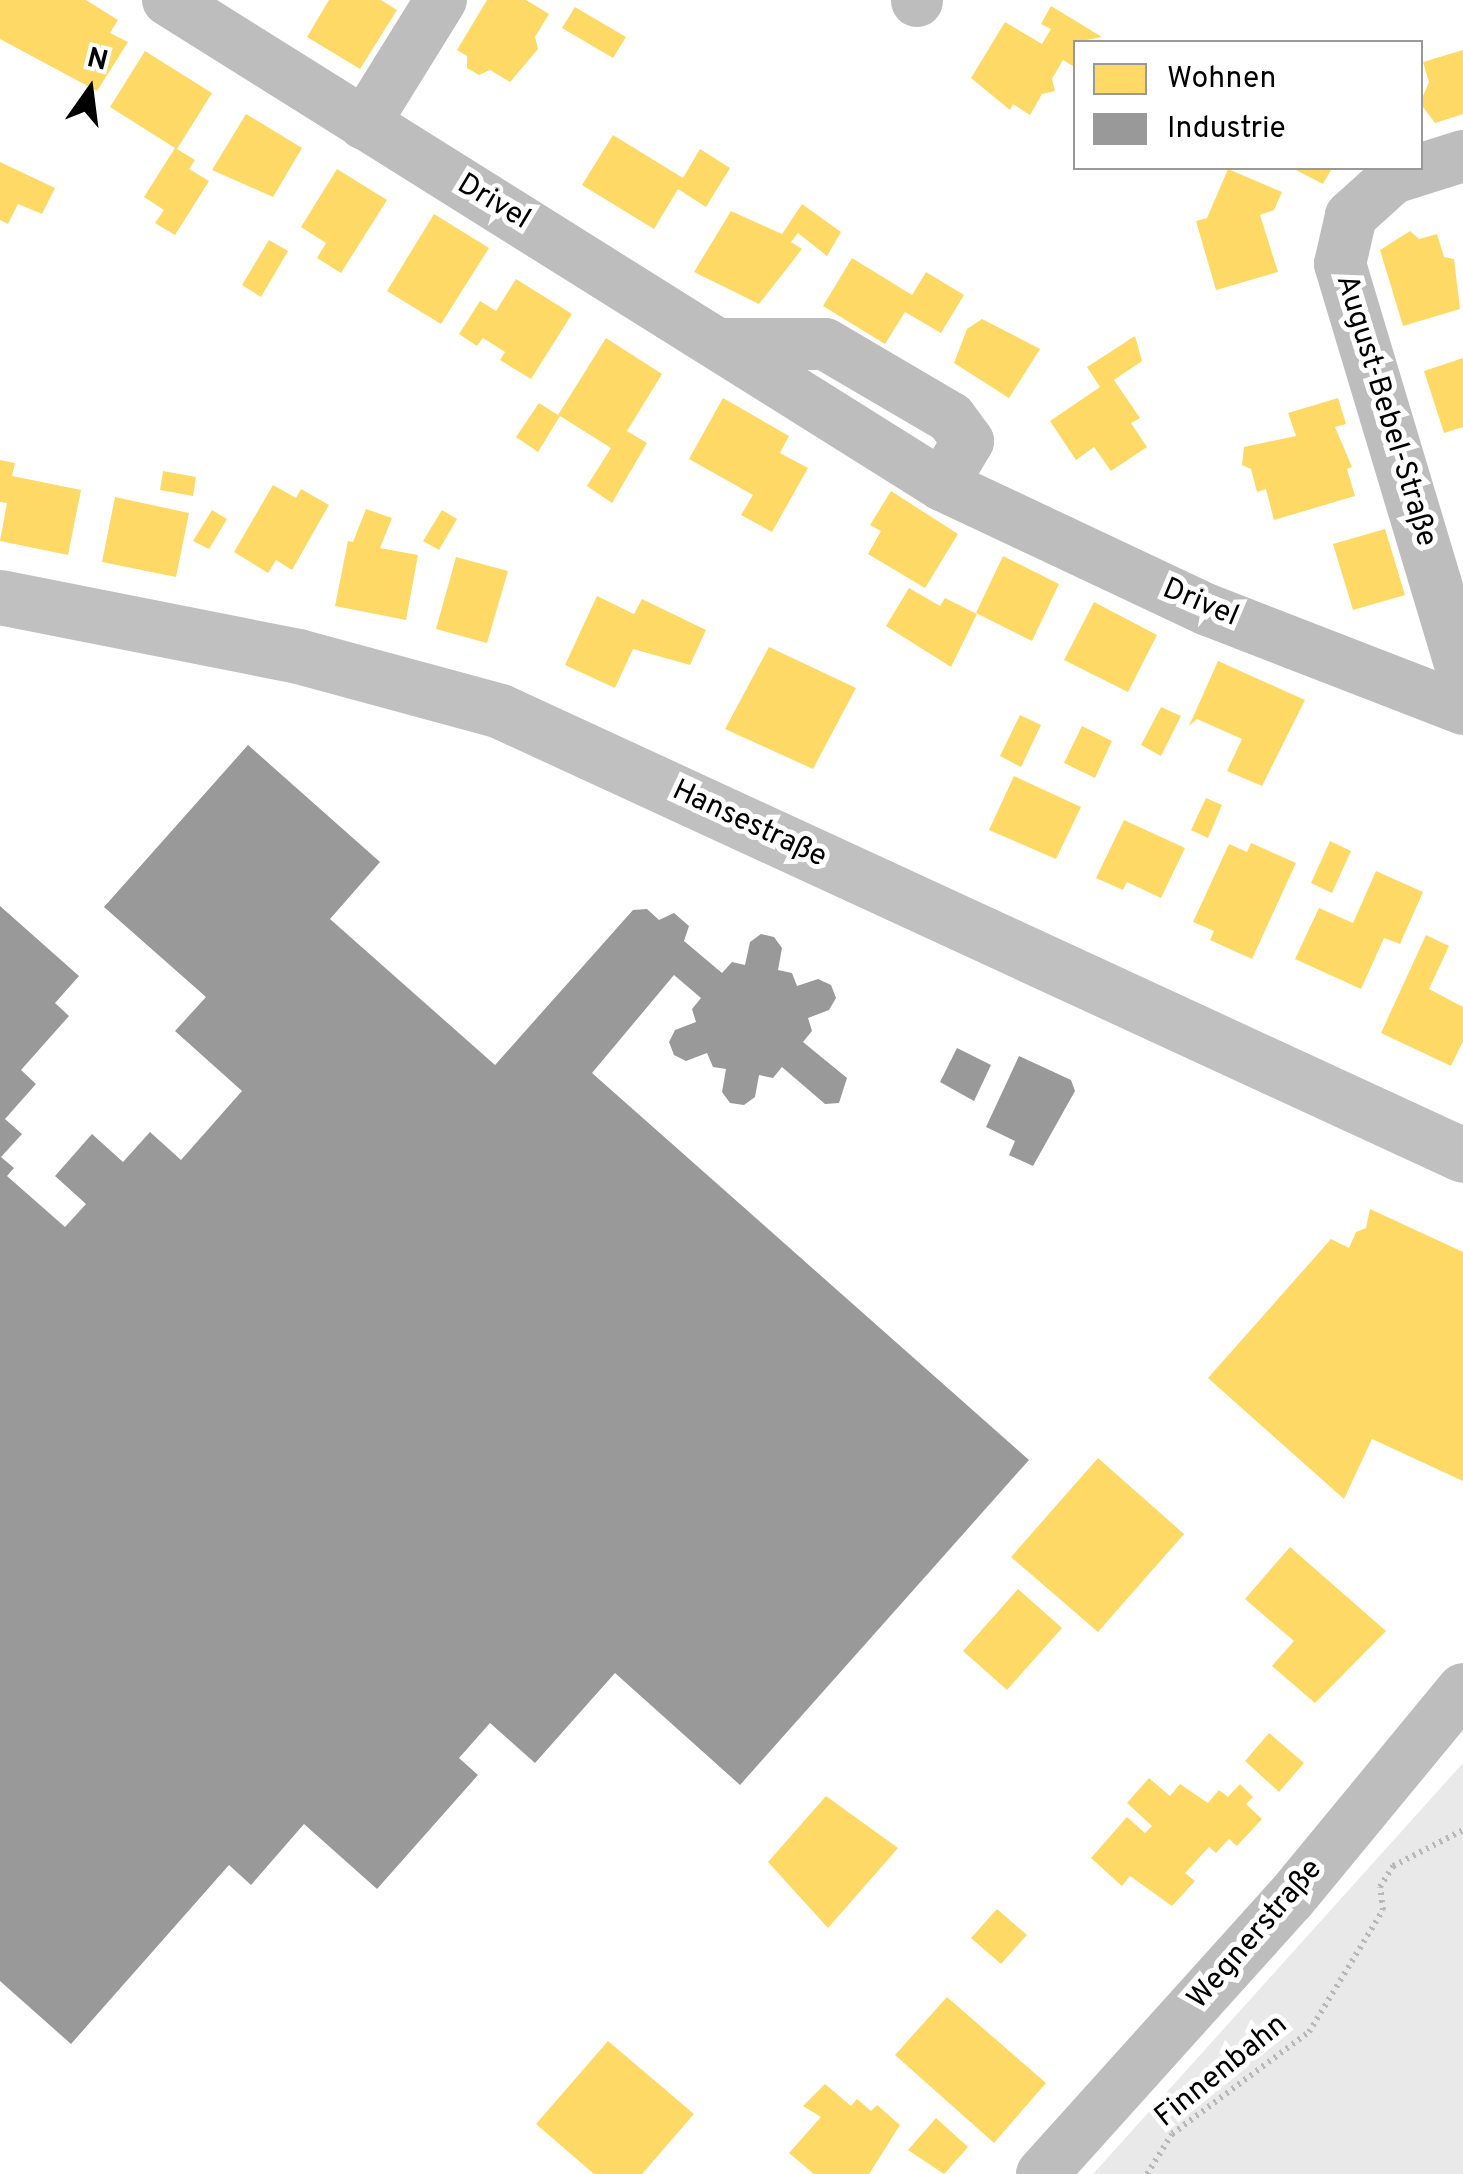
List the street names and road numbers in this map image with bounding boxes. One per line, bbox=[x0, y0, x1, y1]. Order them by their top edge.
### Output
street label: Drivel bbox=[450, 167, 536, 239]
street label: August-Bebel-Straße bbox=[1326, 271, 1444, 551]
street label: Drivel bbox=[1157, 572, 1243, 636]
street label: Hansestraße bbox=[666, 774, 832, 876]
street label: Wegnerstraße bbox=[1181, 1853, 1331, 2017]
street label: Finnenbahn bbox=[1149, 2008, 1295, 2136]

